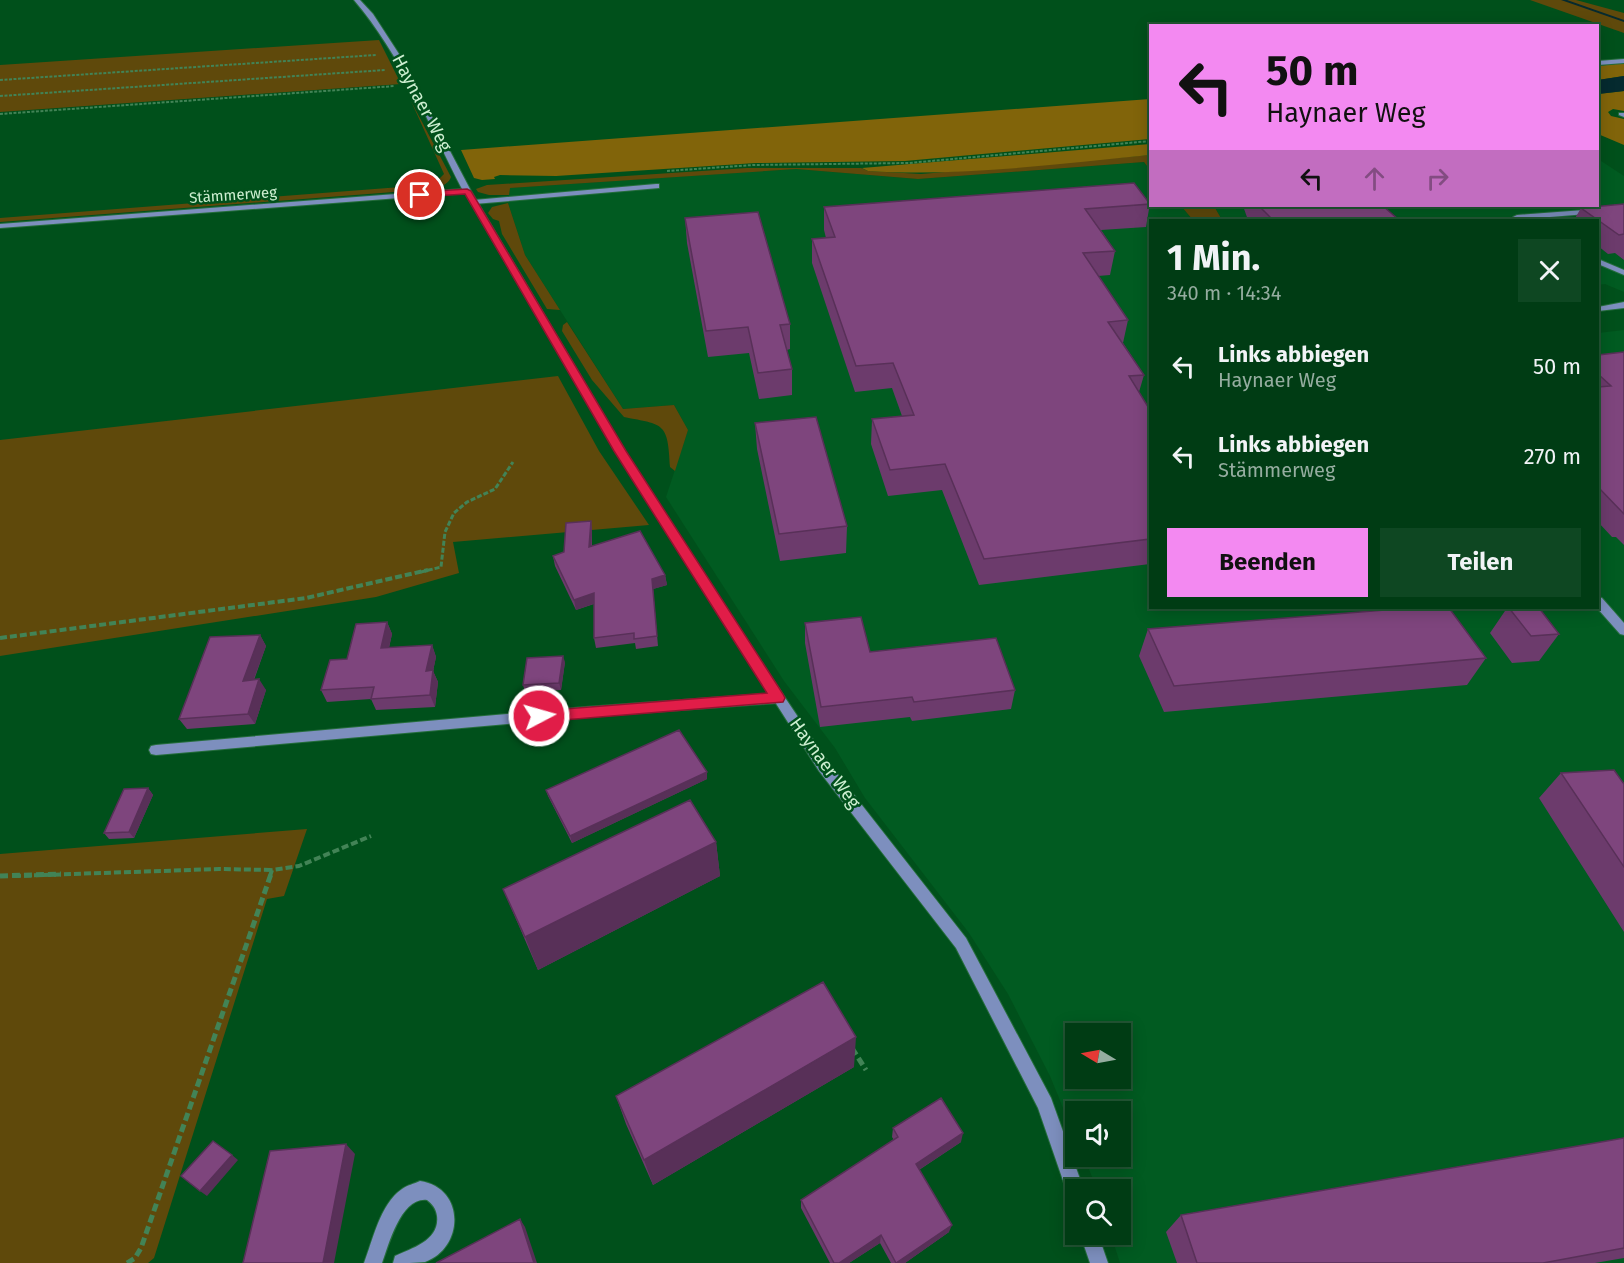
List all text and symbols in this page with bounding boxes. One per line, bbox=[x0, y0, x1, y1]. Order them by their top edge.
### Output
text: 50 m bbox=[1266, 46, 1359, 96]
icon: left bbox=[1167, 48, 1245, 126]
street label: Haynaer Weg bbox=[387, 51, 457, 156]
text: Haynaer Weg bbox=[1266, 97, 1426, 129]
icon: left bbox=[1295, 162, 1328, 195]
icon: ahead bbox=[1358, 162, 1391, 195]
icon: right bbox=[1421, 162, 1454, 195]
pin bbox=[394, 169, 445, 220]
icon: arrive bbox=[403, 178, 436, 211]
street label: Stämmerweg bbox=[188, 183, 278, 207]
text: 1 Min. bbox=[1167, 236, 1260, 280]
button: close bbox=[1518, 239, 1581, 302]
text: 340 m · 14:34 bbox=[1167, 281, 1281, 305]
text: Links abbiegen bbox=[1218, 341, 1369, 368]
icon: left bbox=[1167, 350, 1200, 383]
text: 50 m bbox=[1533, 353, 1581, 380]
text: Haynaer Weg bbox=[1218, 368, 1336, 392]
text: Links abbiegen bbox=[1218, 431, 1369, 458]
icon: left bbox=[1167, 440, 1200, 473]
text: 270 m bbox=[1524, 443, 1581, 470]
text: Stämmerweg bbox=[1218, 458, 1335, 482]
button: Beenden bbox=[1167, 528, 1368, 597]
button: Teilen bbox=[1380, 528, 1581, 597]
position arrow bbox=[507, 684, 571, 748]
street label: Haynaer Weg bbox=[785, 714, 866, 813]
north arrow bbox=[1065, 1023, 1131, 1089]
map controls bbox=[1065, 1023, 1131, 1245]
button: sound bbox=[1065, 1101, 1131, 1167]
button: search bbox=[1065, 1179, 1131, 1245]

